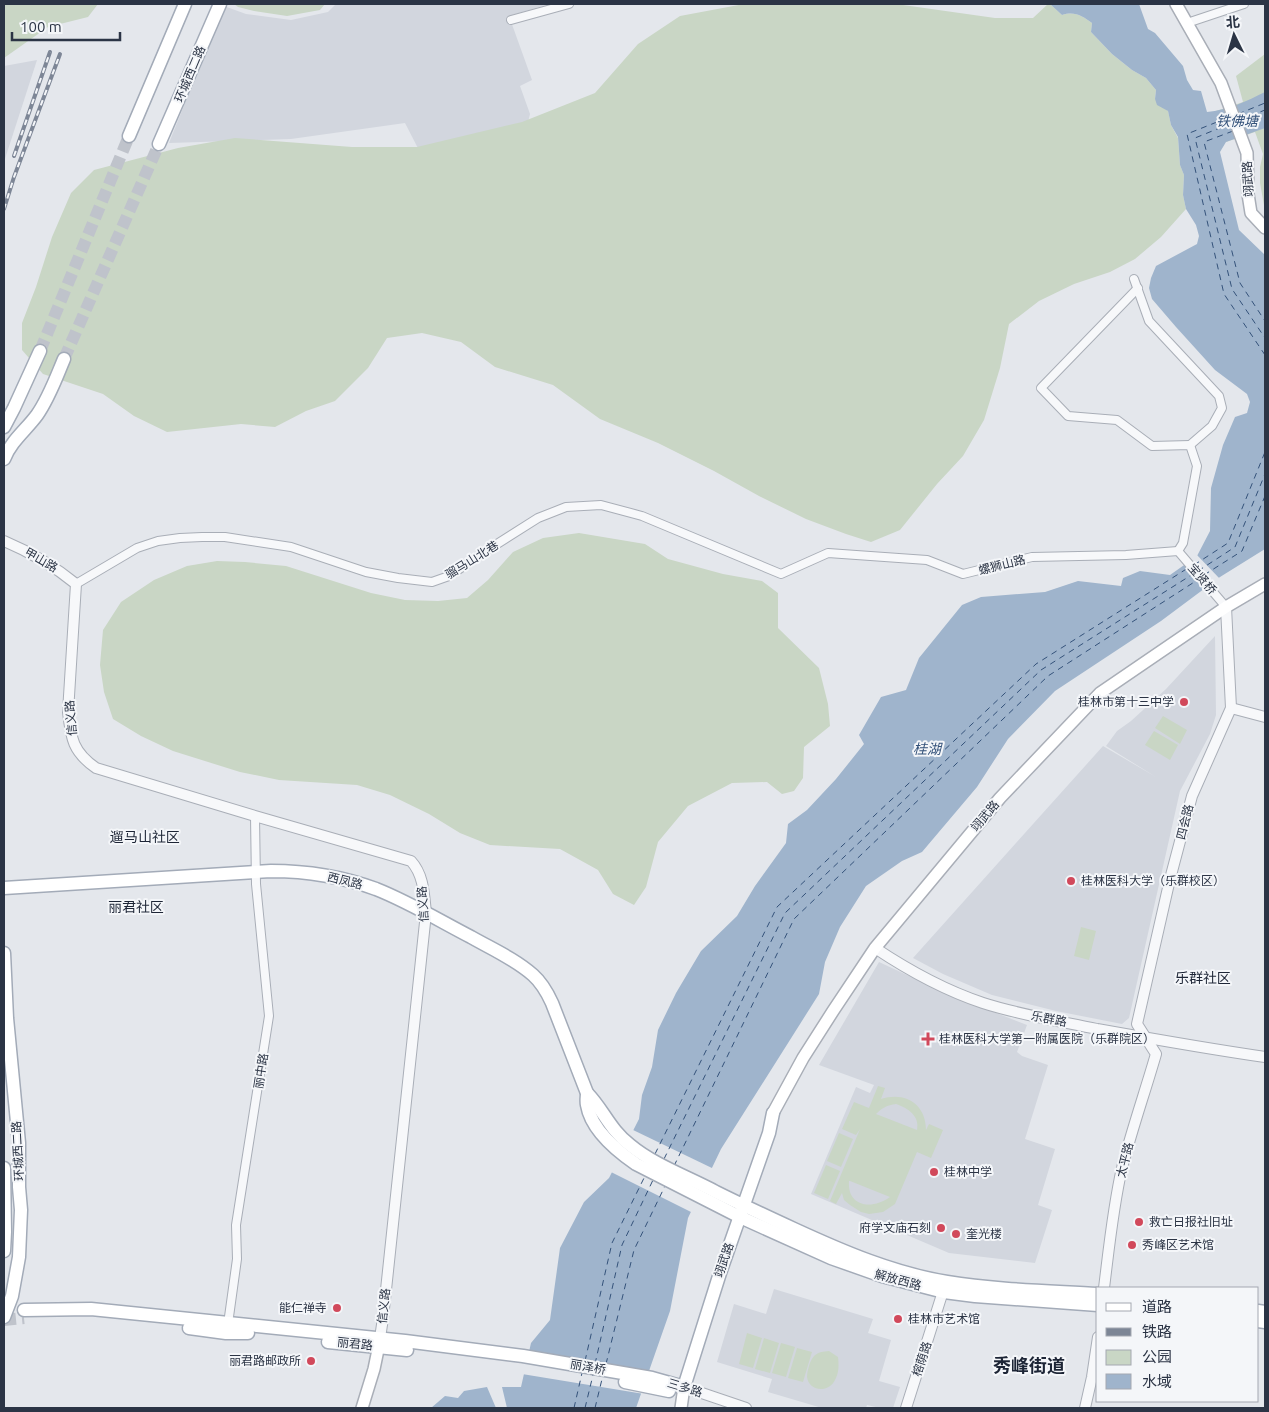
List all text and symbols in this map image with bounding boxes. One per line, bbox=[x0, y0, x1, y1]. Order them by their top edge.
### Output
scale bar bbox=[12, 10, 120, 42]
north arrow bbox=[1209, 10, 1259, 60]
text: 北 bbox=[1225, 13, 1241, 31]
text: 100 m bbox=[20, 18, 62, 35]
street label: 环城西二路 bbox=[172, 44, 207, 104]
water label: 铁佛塘 bbox=[1216, 113, 1260, 129]
street label: 翊武路 bbox=[1240, 161, 1255, 197]
street label: 骝马山北巷 bbox=[443, 538, 501, 581]
street label: 甲山路 bbox=[22, 545, 60, 574]
street label: 螺狮山路 bbox=[977, 552, 1027, 577]
street label: 宝贤桥 bbox=[1186, 561, 1219, 597]
place label: 桂林市第十三中学 bbox=[1078, 695, 1174, 708]
marker: 桂林市第十三中学 bbox=[1178, 696, 1190, 708]
street label: 信义路 bbox=[62, 700, 79, 737]
water label: 桂湖 bbox=[913, 741, 943, 757]
street label: 翊武路 bbox=[968, 798, 1001, 834]
street label: 四会路 bbox=[1174, 803, 1195, 841]
district label: 遛马山社区 bbox=[110, 829, 180, 845]
street label: 西凤路 bbox=[326, 870, 364, 891]
place label: 桂林医科大学（乐群校区） bbox=[1081, 874, 1225, 887]
marker: 桂林医科大学（乐群校区） bbox=[1065, 875, 1077, 887]
street label: 信义路 bbox=[415, 886, 430, 922]
district label: 丽君社区 bbox=[108, 899, 164, 915]
district label: 乐群社区 bbox=[1175, 970, 1231, 986]
street label: 乐群路 bbox=[1030, 1009, 1068, 1028]
marker: 桂林医科大学第一附属医院（乐群院区） bbox=[921, 1032, 935, 1046]
place label: 桂林医科大学第一附属医院（乐群院区） bbox=[939, 1032, 1155, 1045]
street label: 丽中路 bbox=[251, 1052, 270, 1090]
street label: 环城西二路 bbox=[9, 1121, 26, 1181]
street label: 太平路 bbox=[1114, 1141, 1135, 1179]
place label: 桂林中学 bbox=[944, 1165, 992, 1178]
marker: 桂林中学 bbox=[928, 1166, 940, 1178]
place label: 救亡日报社旧址 bbox=[1149, 1215, 1233, 1228]
marker: 救亡日报社旧址 bbox=[1133, 1216, 1145, 1228]
place label: 府学文庙石刻 bbox=[859, 1221, 931, 1234]
marker: 府学文庙石刻 bbox=[935, 1222, 947, 1234]
place label: 奎光楼 bbox=[966, 1227, 1002, 1240]
marker: 奎光楼 bbox=[950, 1228, 962, 1240]
place label: 秀峰区艺术馆 bbox=[1142, 1238, 1214, 1251]
marker: 秀峰区艺术馆 bbox=[1126, 1239, 1138, 1251]
street label: 翊武路 bbox=[712, 1241, 736, 1279]
street label: 解放西路 bbox=[873, 1267, 923, 1292]
street label: 信义路 bbox=[375, 1287, 392, 1325]
legend bbox=[1096, 1287, 1259, 1402]
text: 道路 bbox=[1142, 1298, 1172, 1315]
place label: 能仁禅寺 bbox=[279, 1301, 327, 1314]
marker: 能仁禅寺 bbox=[331, 1302, 343, 1314]
place label: 桂林市艺术馆 bbox=[908, 1312, 980, 1325]
marker: 桂林市艺术馆 bbox=[892, 1313, 904, 1325]
text: 铁路 bbox=[1142, 1323, 1172, 1340]
street label: 丽君路 bbox=[336, 1335, 374, 1352]
street label: 榕荫路 bbox=[910, 1340, 933, 1378]
text: 公园 bbox=[1142, 1348, 1172, 1365]
place label: 丽君路邮政所 bbox=[229, 1354, 301, 1367]
marker: 丽君路邮政所 bbox=[305, 1355, 317, 1367]
district label: 秀峰街道 bbox=[993, 1355, 1065, 1375]
street label: 丽泽桥 bbox=[569, 1357, 607, 1376]
text: 水域 bbox=[1142, 1373, 1172, 1390]
street label: 三多路 bbox=[666, 1376, 704, 1399]

